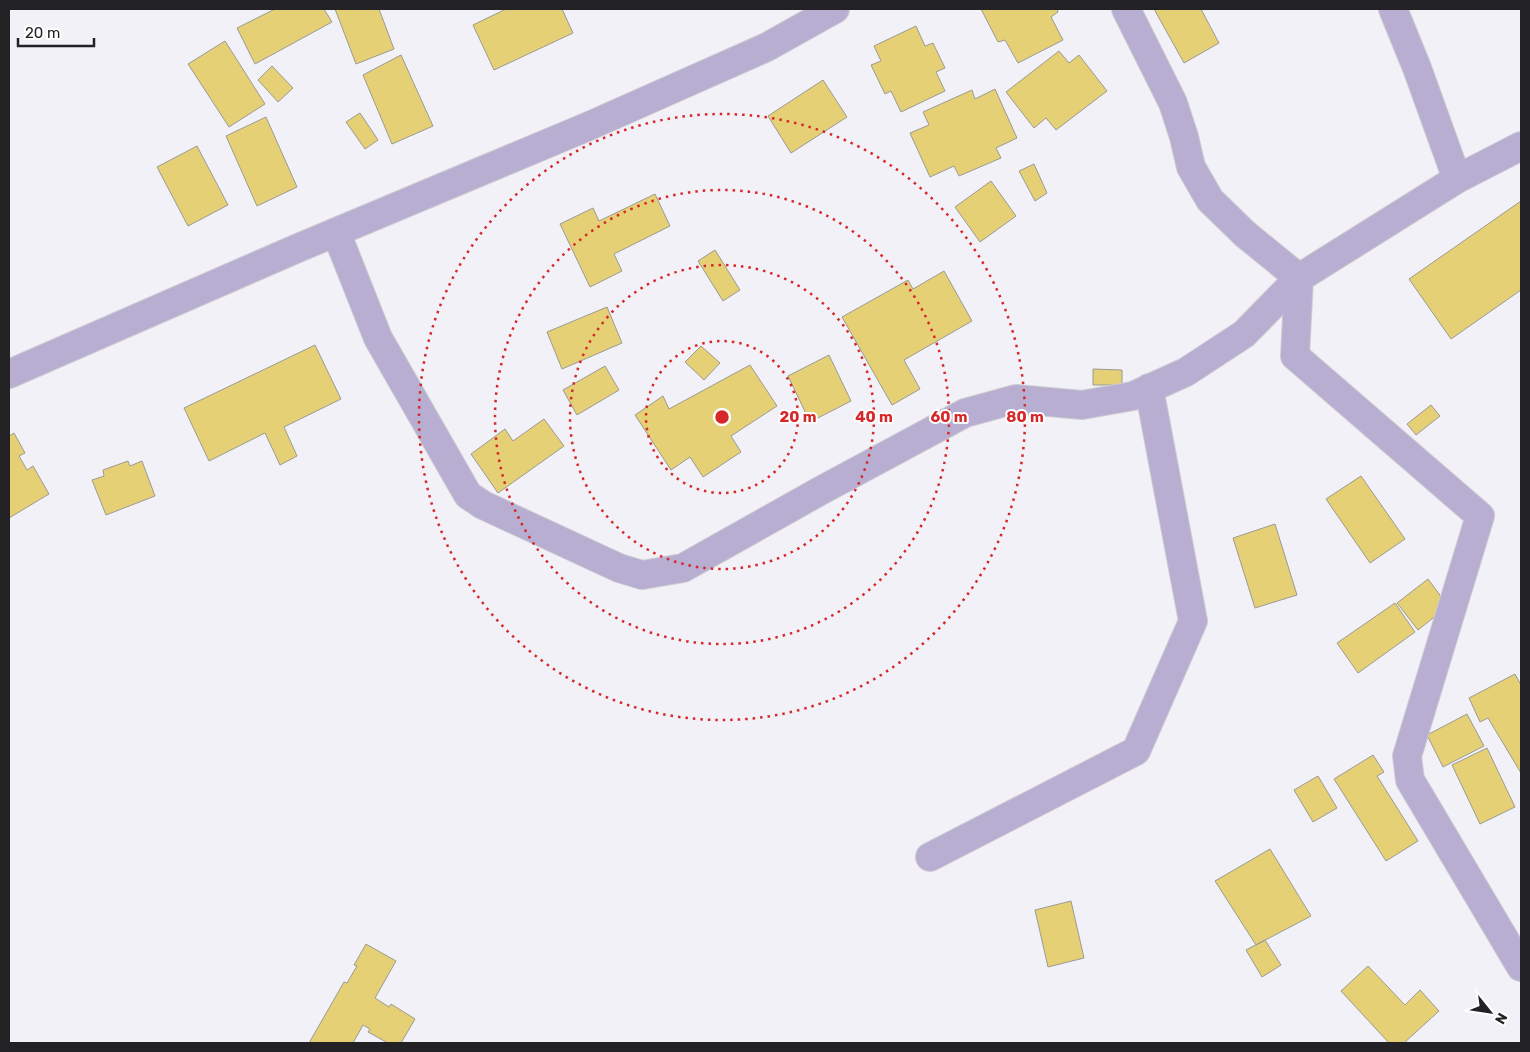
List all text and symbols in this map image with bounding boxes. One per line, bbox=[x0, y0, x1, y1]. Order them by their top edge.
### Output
scale bar bbox=[18, 15, 94, 47]
text: 20 m bbox=[25, 24, 60, 42]
centre of rings bbox=[713, 408, 731, 426]
text: 20 m bbox=[780, 408, 816, 426]
text: 40 m bbox=[855, 408, 893, 426]
text: 60 m bbox=[931, 408, 967, 426]
text: 80 m bbox=[1006, 408, 1044, 426]
north arrow bbox=[1465, 987, 1515, 1037]
text: N bbox=[1491, 1010, 1511, 1027]

